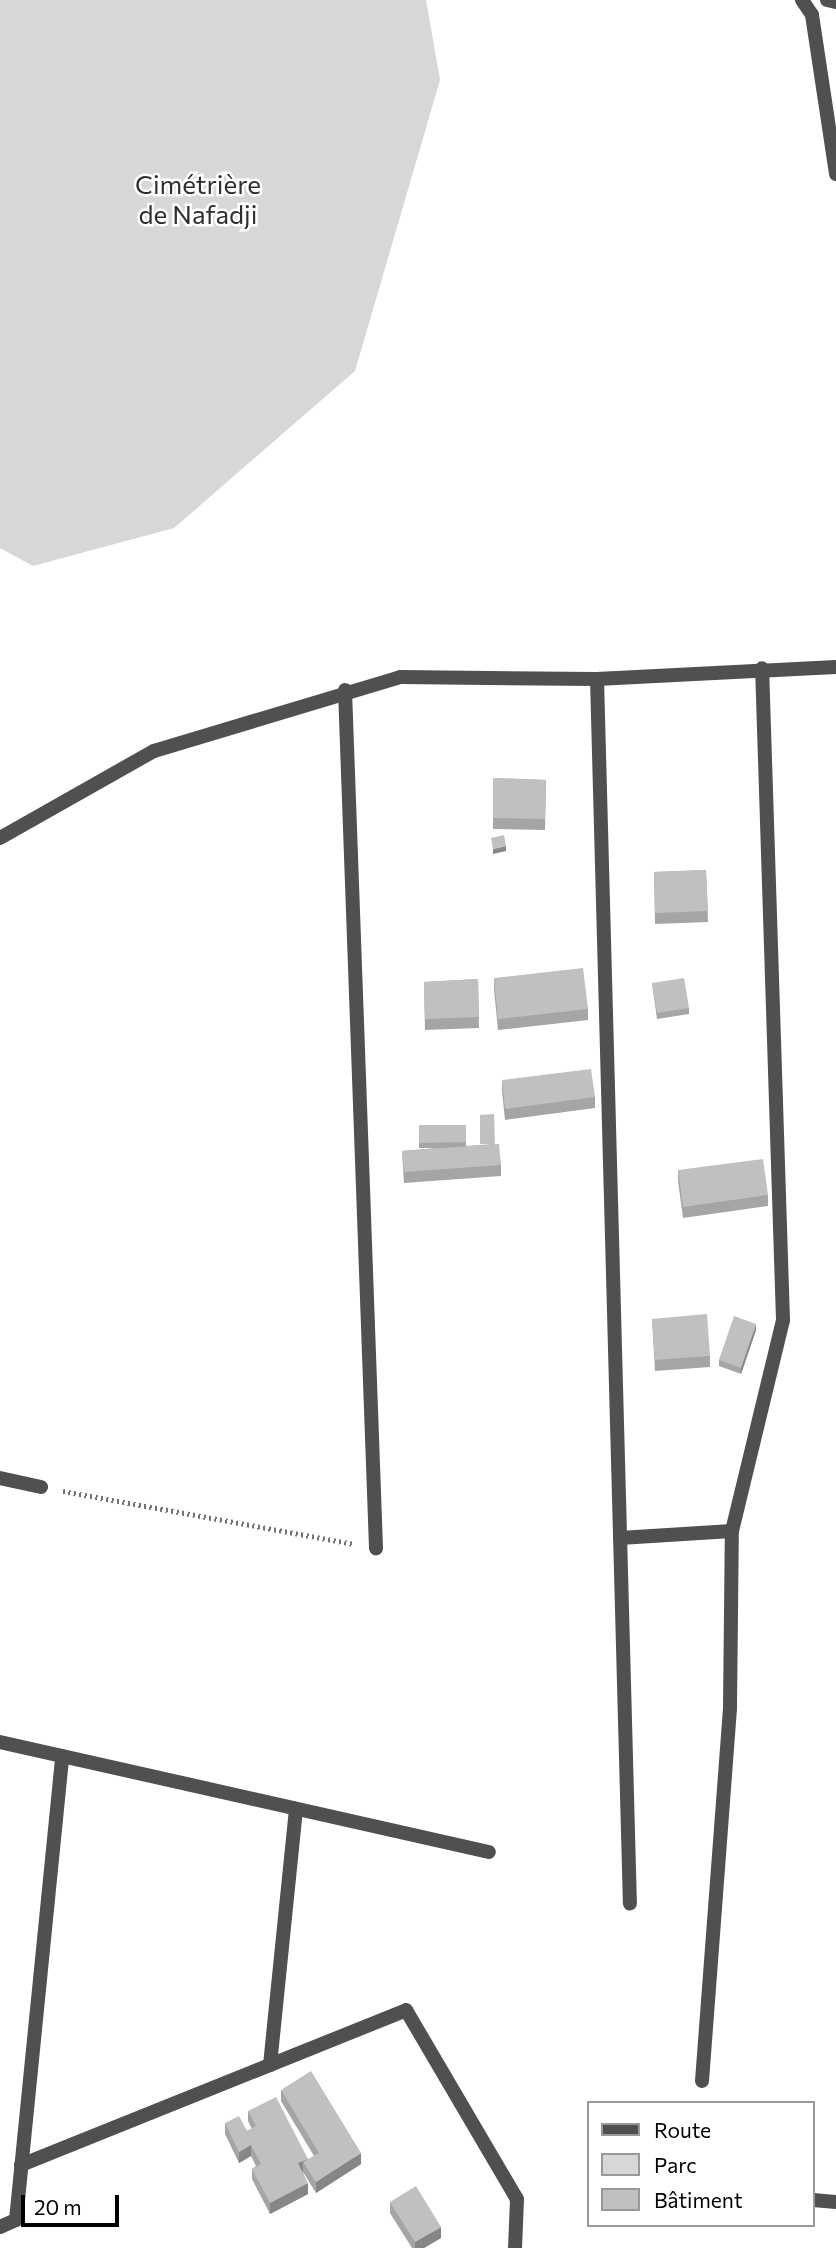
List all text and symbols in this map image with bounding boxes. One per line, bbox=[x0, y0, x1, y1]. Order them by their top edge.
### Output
park label: Cimétrière de Nafadji bbox=[135, 168, 261, 230]
legend bbox=[588, 2101, 815, 2227]
text: Route bbox=[654, 2117, 711, 2142]
text: Parc bbox=[654, 2152, 697, 2177]
scale bar bbox=[24, 2182, 122, 2226]
text: Bâtiment bbox=[654, 2187, 743, 2212]
text: 20 m bbox=[34, 2194, 82, 2219]

